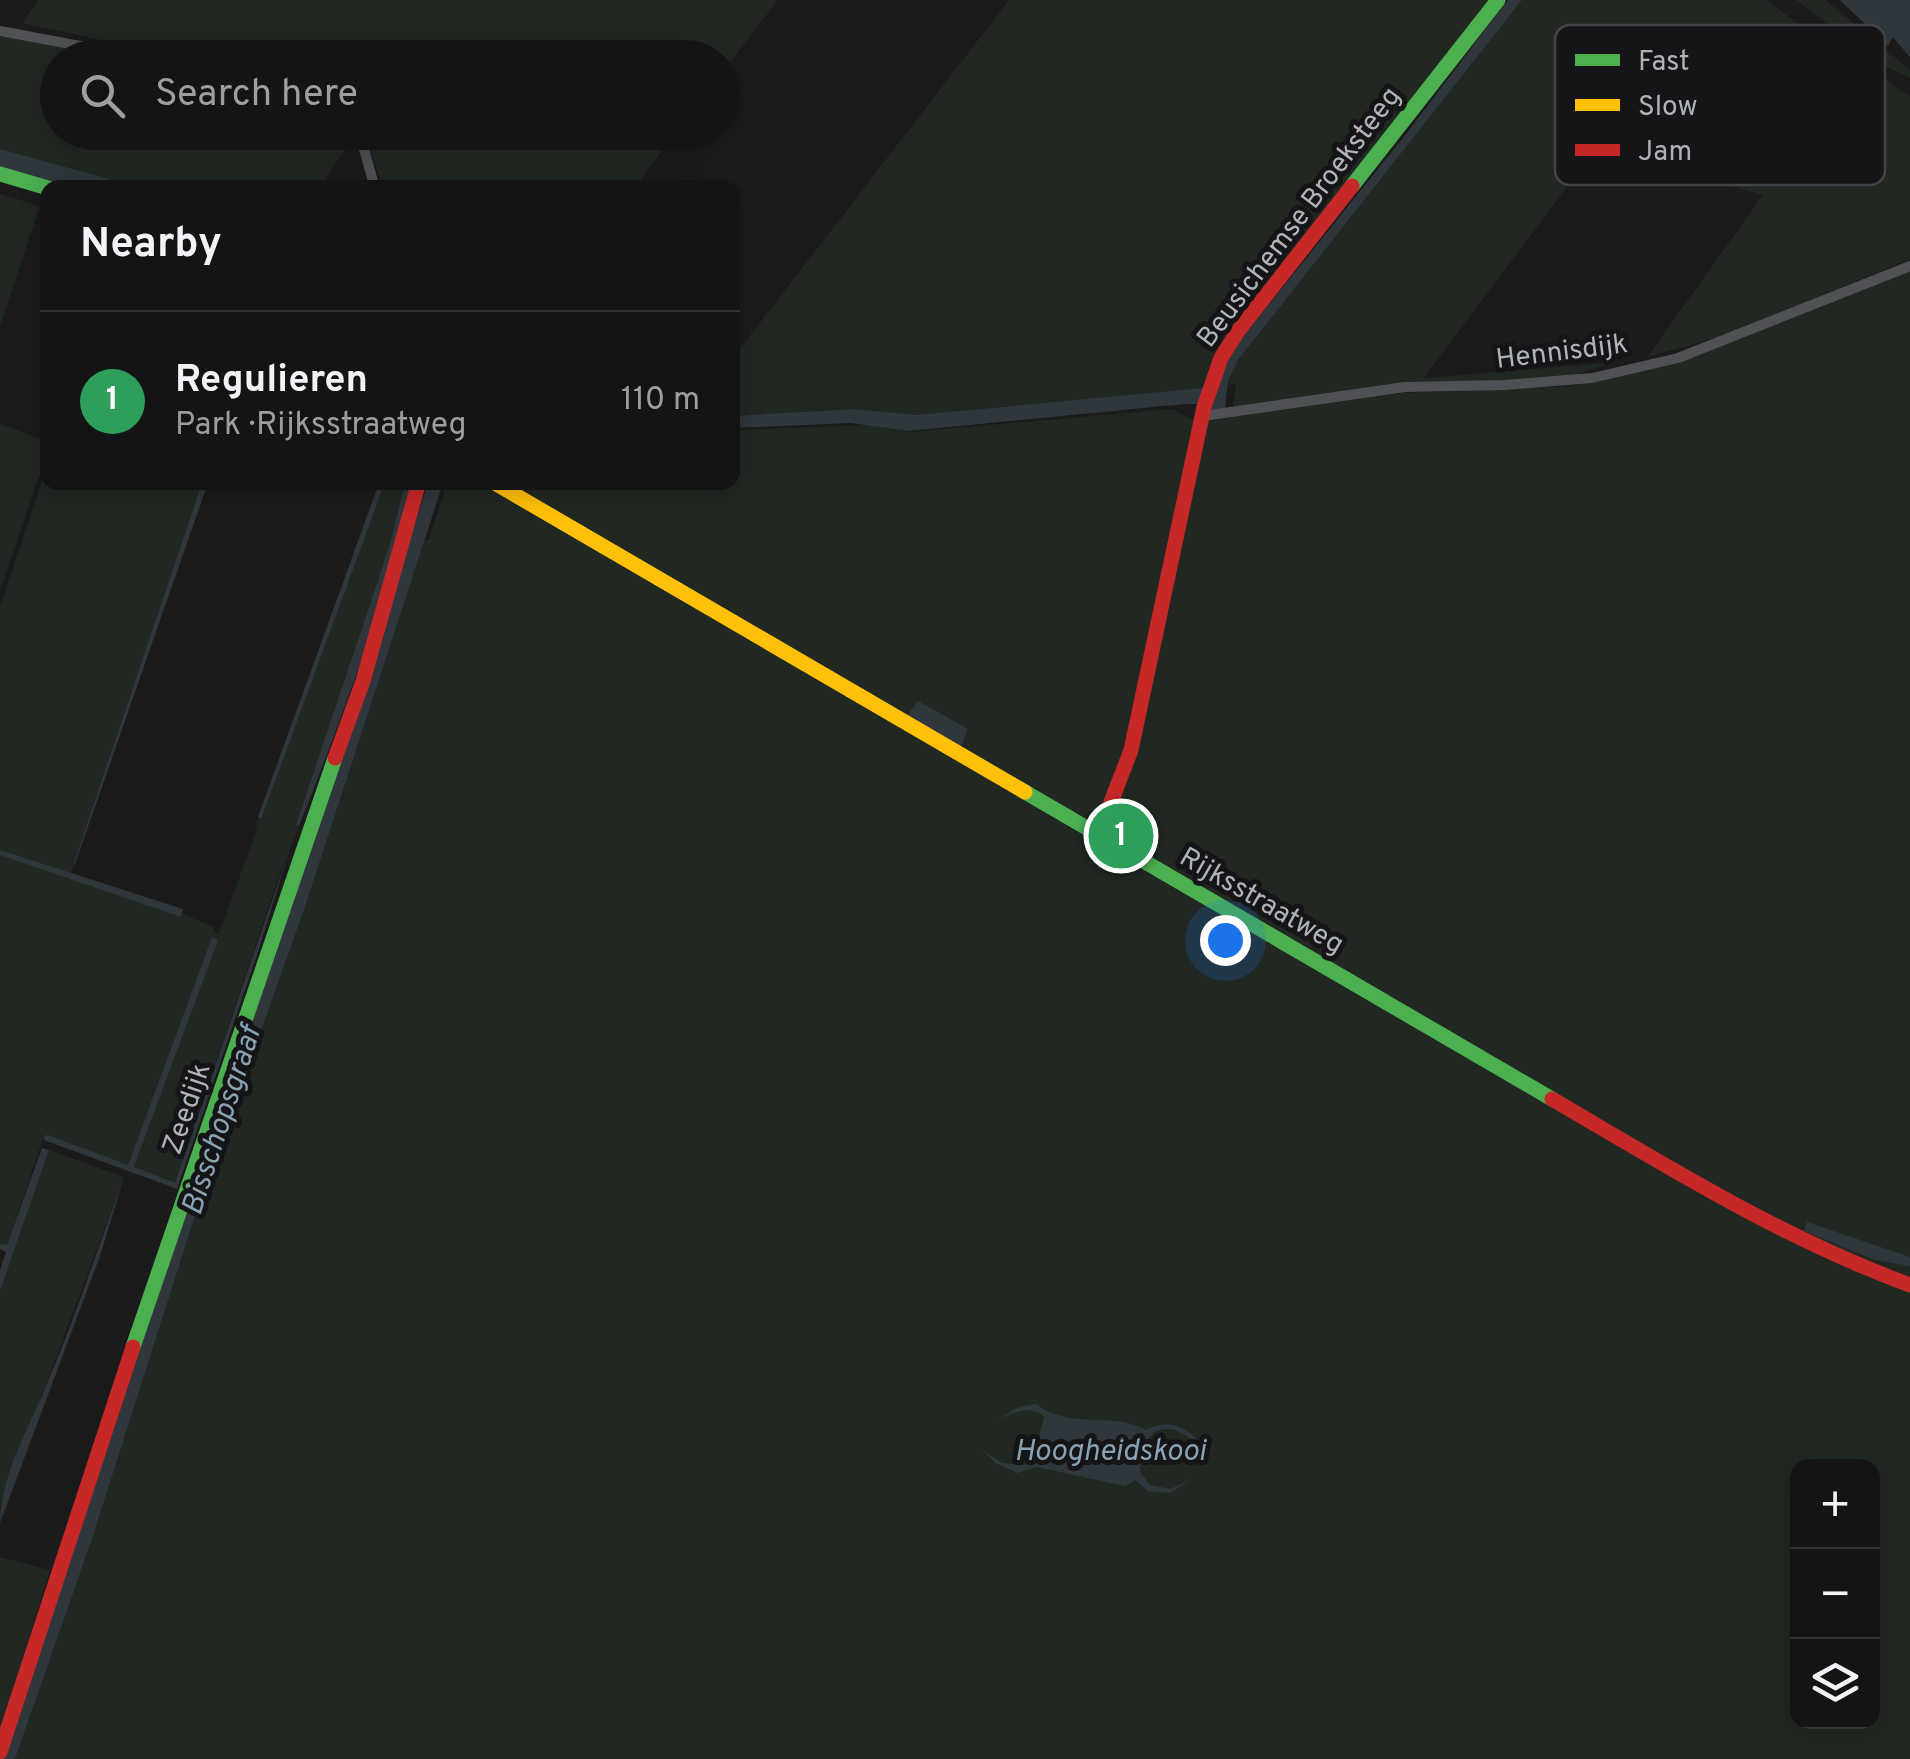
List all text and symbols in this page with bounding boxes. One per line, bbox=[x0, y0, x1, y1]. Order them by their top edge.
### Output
legend bbox=[1555, 25, 1885, 185]
search box bbox=[40, 40, 740, 150]
text: Fast bbox=[1638, 45, 1690, 81]
icon: search bbox=[75, 68, 130, 123]
text: Search here bbox=[155, 71, 358, 120]
street label: Beusichemse Broeksteeg bbox=[1190, 80, 1410, 356]
text: Slow bbox=[1638, 90, 1697, 126]
text: Jam bbox=[1638, 135, 1692, 171]
text: Nearby bbox=[80, 219, 222, 272]
street label: Hennisdijk bbox=[1494, 327, 1630, 379]
text: Regulieren bbox=[175, 357, 368, 406]
text: 1 bbox=[106, 381, 119, 421]
text: 110 m bbox=[621, 381, 700, 421]
text: Park · Rijksstraatweg bbox=[175, 406, 467, 446]
pin: 1 bbox=[1088, 798, 1154, 874]
street label: Rijksstraatweg bbox=[1172, 840, 1350, 964]
your location bbox=[1200, 915, 1251, 966]
water label: Bisschopsgraaf bbox=[175, 1019, 272, 1220]
street label: Zeedijk bbox=[156, 1058, 220, 1160]
water label: Hoogheidskooi bbox=[1014, 1434, 1207, 1471]
map controls bbox=[1790, 1459, 1880, 1729]
button: + bbox=[1790, 1459, 1880, 1549]
button: − bbox=[1790, 1549, 1880, 1639]
button: layers bbox=[1790, 1639, 1880, 1729]

